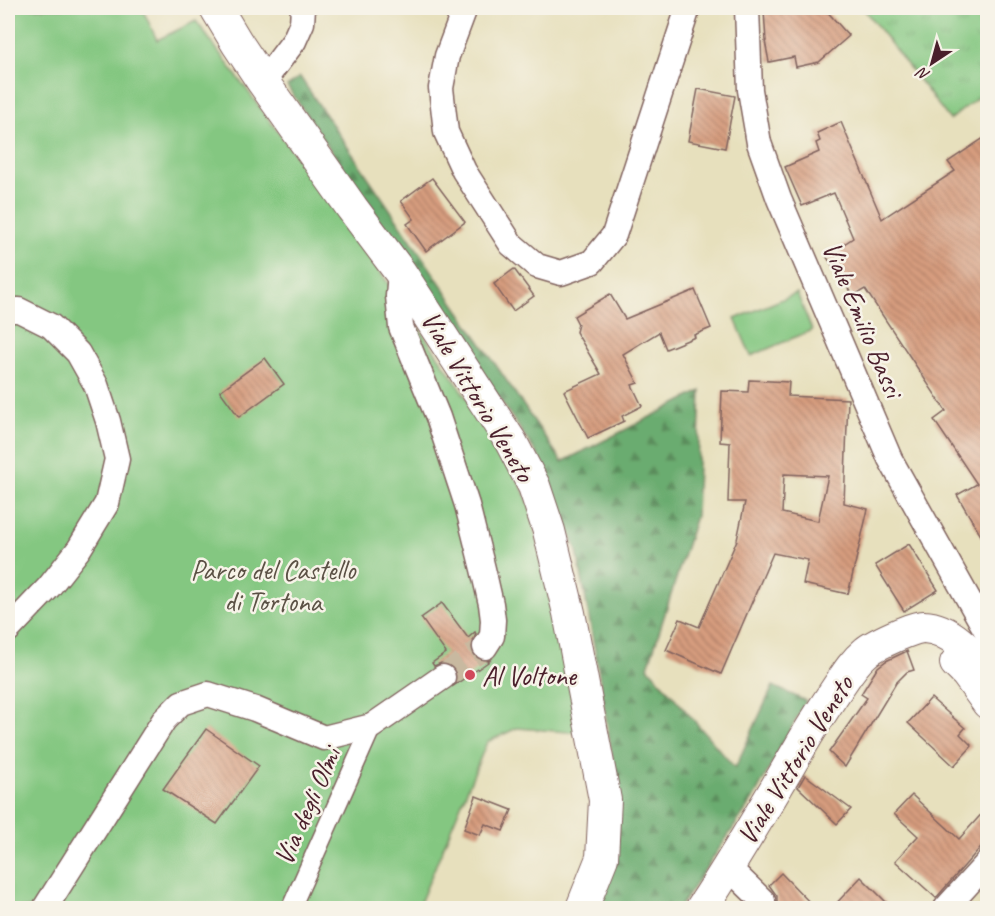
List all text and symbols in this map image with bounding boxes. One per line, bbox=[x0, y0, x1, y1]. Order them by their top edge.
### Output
north arrow bbox=[902, 33, 962, 93]
text: N bbox=[911, 62, 934, 85]
street label: Viale Emilio Bassi bbox=[815, 236, 913, 406]
street label: Viale Vittorio Veneto bbox=[413, 304, 544, 490]
park label: Parco del Castello di Tortona bbox=[190, 552, 358, 619]
place label: Al Voltone bbox=[482, 658, 578, 693]
street label: Viale Vittorio Veneto bbox=[729, 667, 862, 851]
marker: Al Voltone bbox=[463, 668, 477, 682]
street label: Via degli Olmi bbox=[266, 738, 350, 870]

